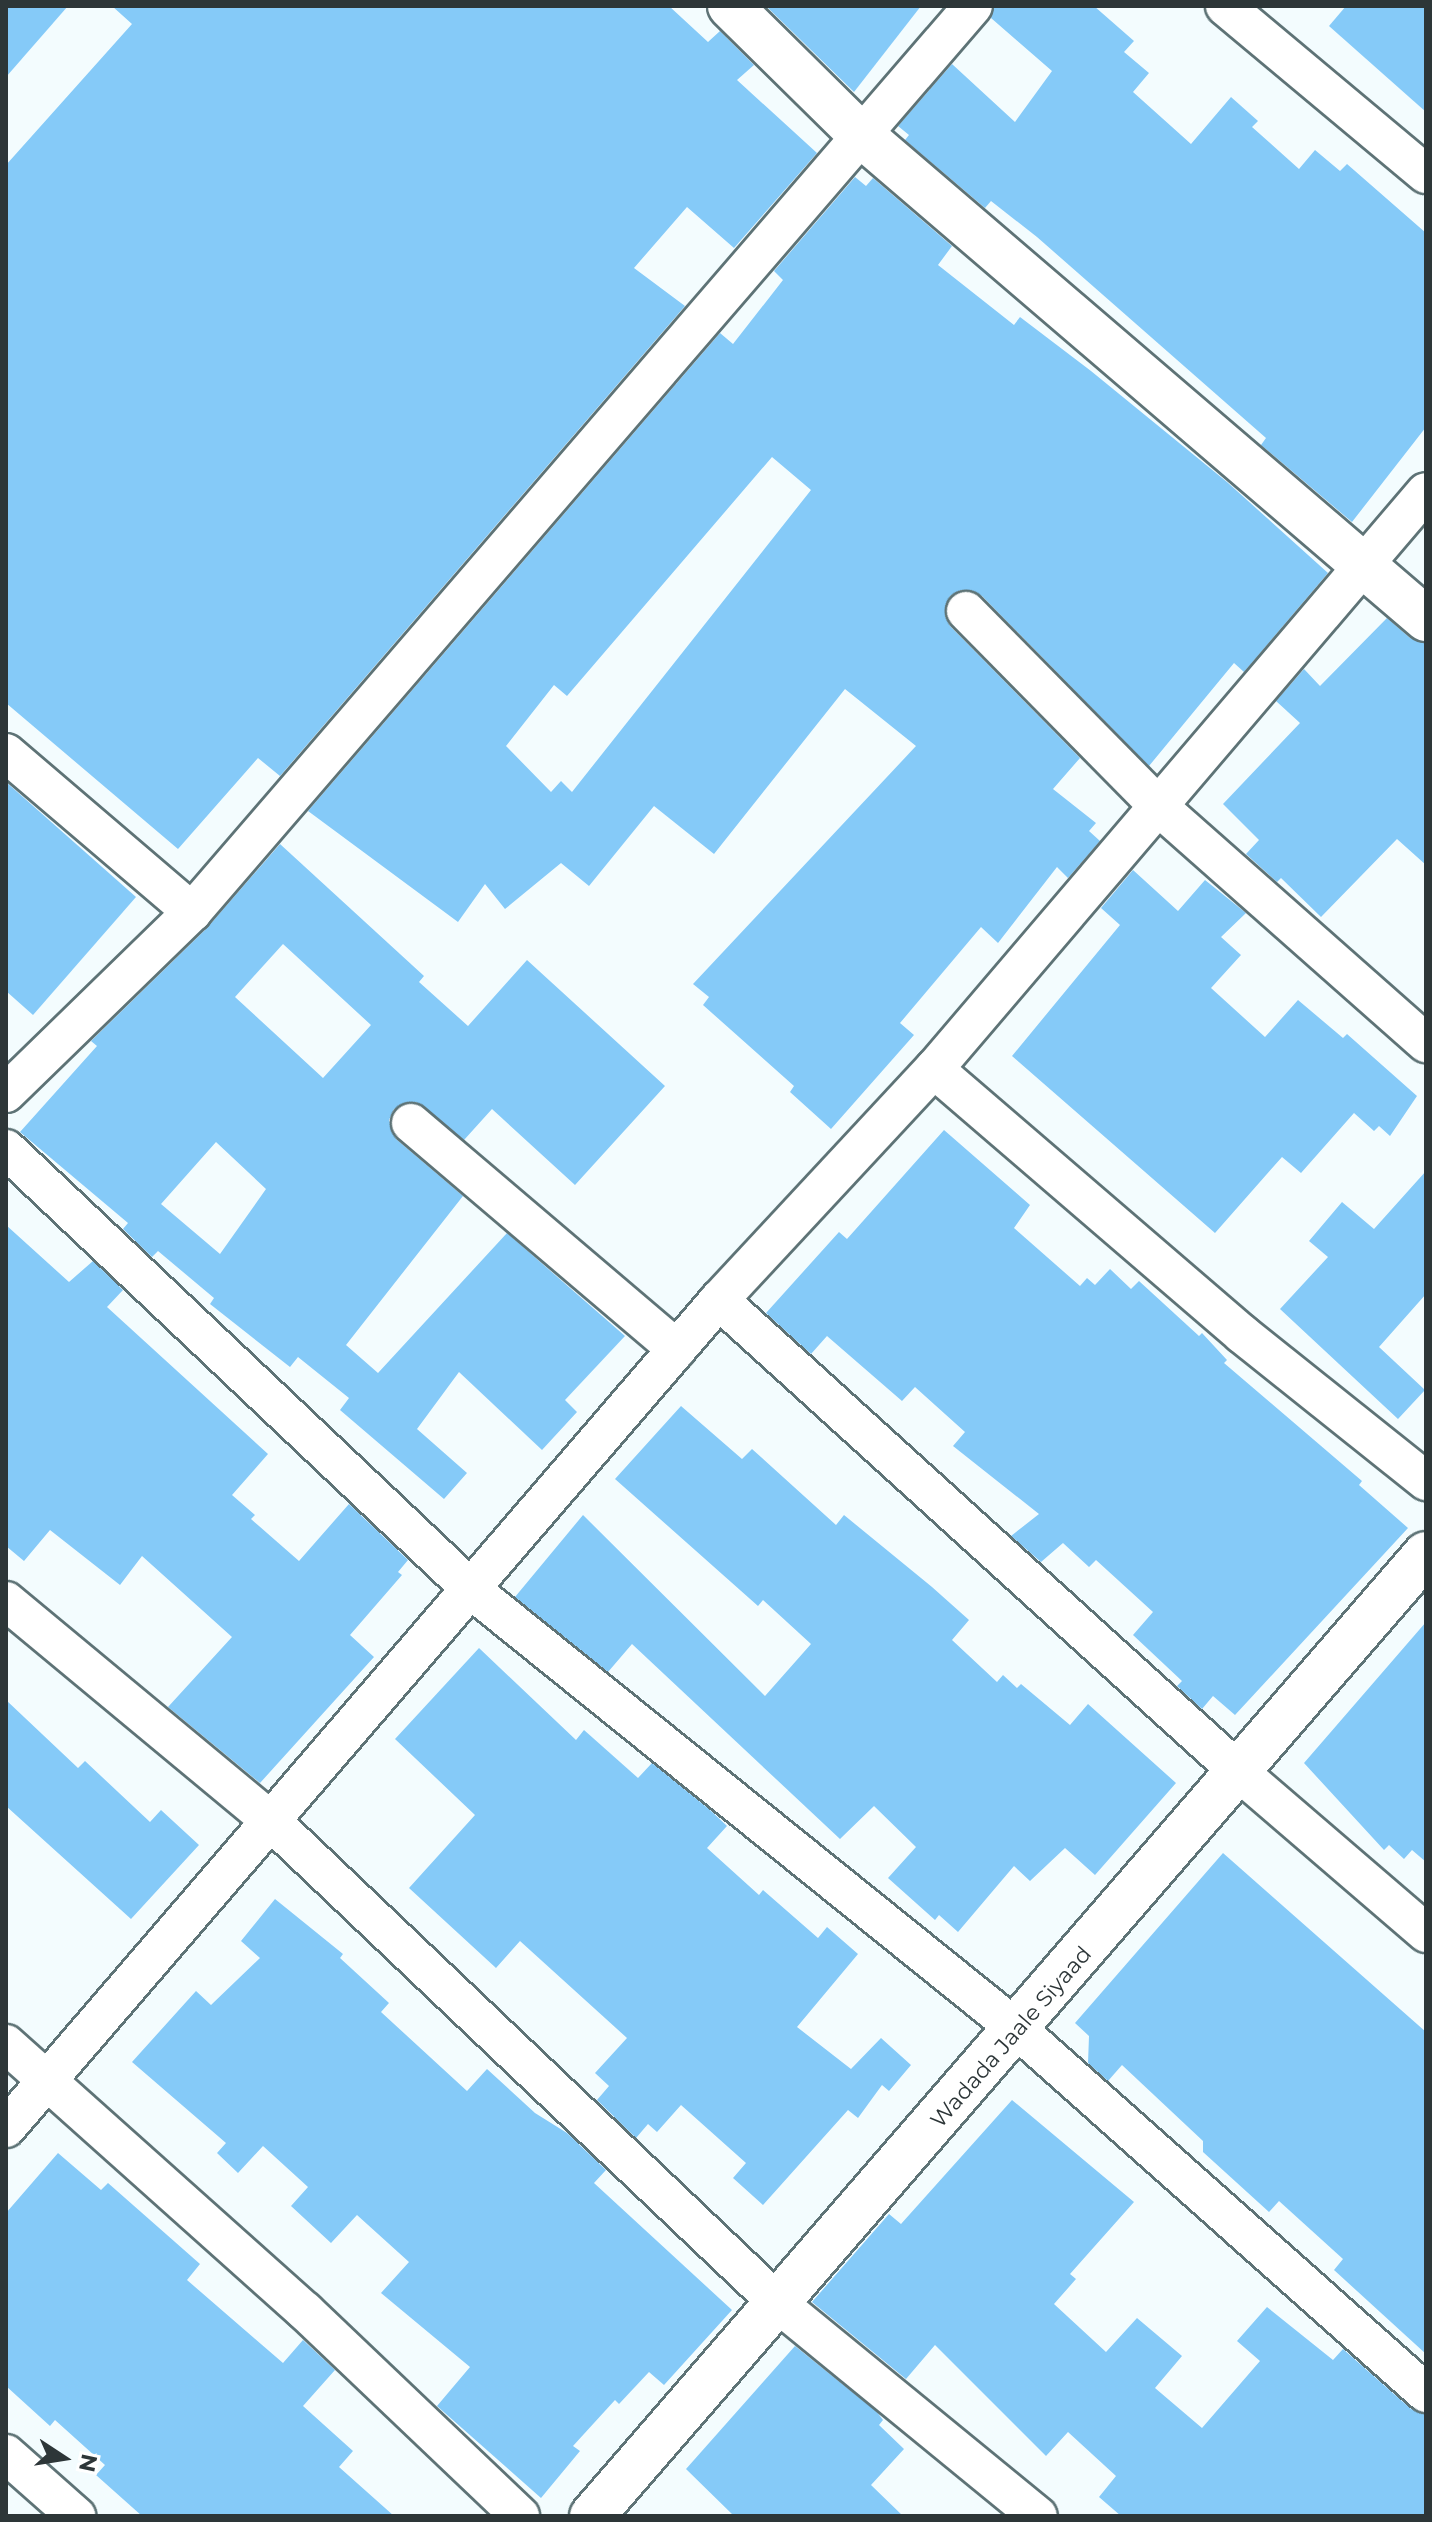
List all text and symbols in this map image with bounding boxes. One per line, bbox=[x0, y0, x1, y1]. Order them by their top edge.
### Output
street label: Wadada Jaale Siyaad bbox=[925, 1941, 1097, 2133]
north arrow bbox=[24, 2418, 104, 2498]
text: N bbox=[73, 2452, 103, 2475]

